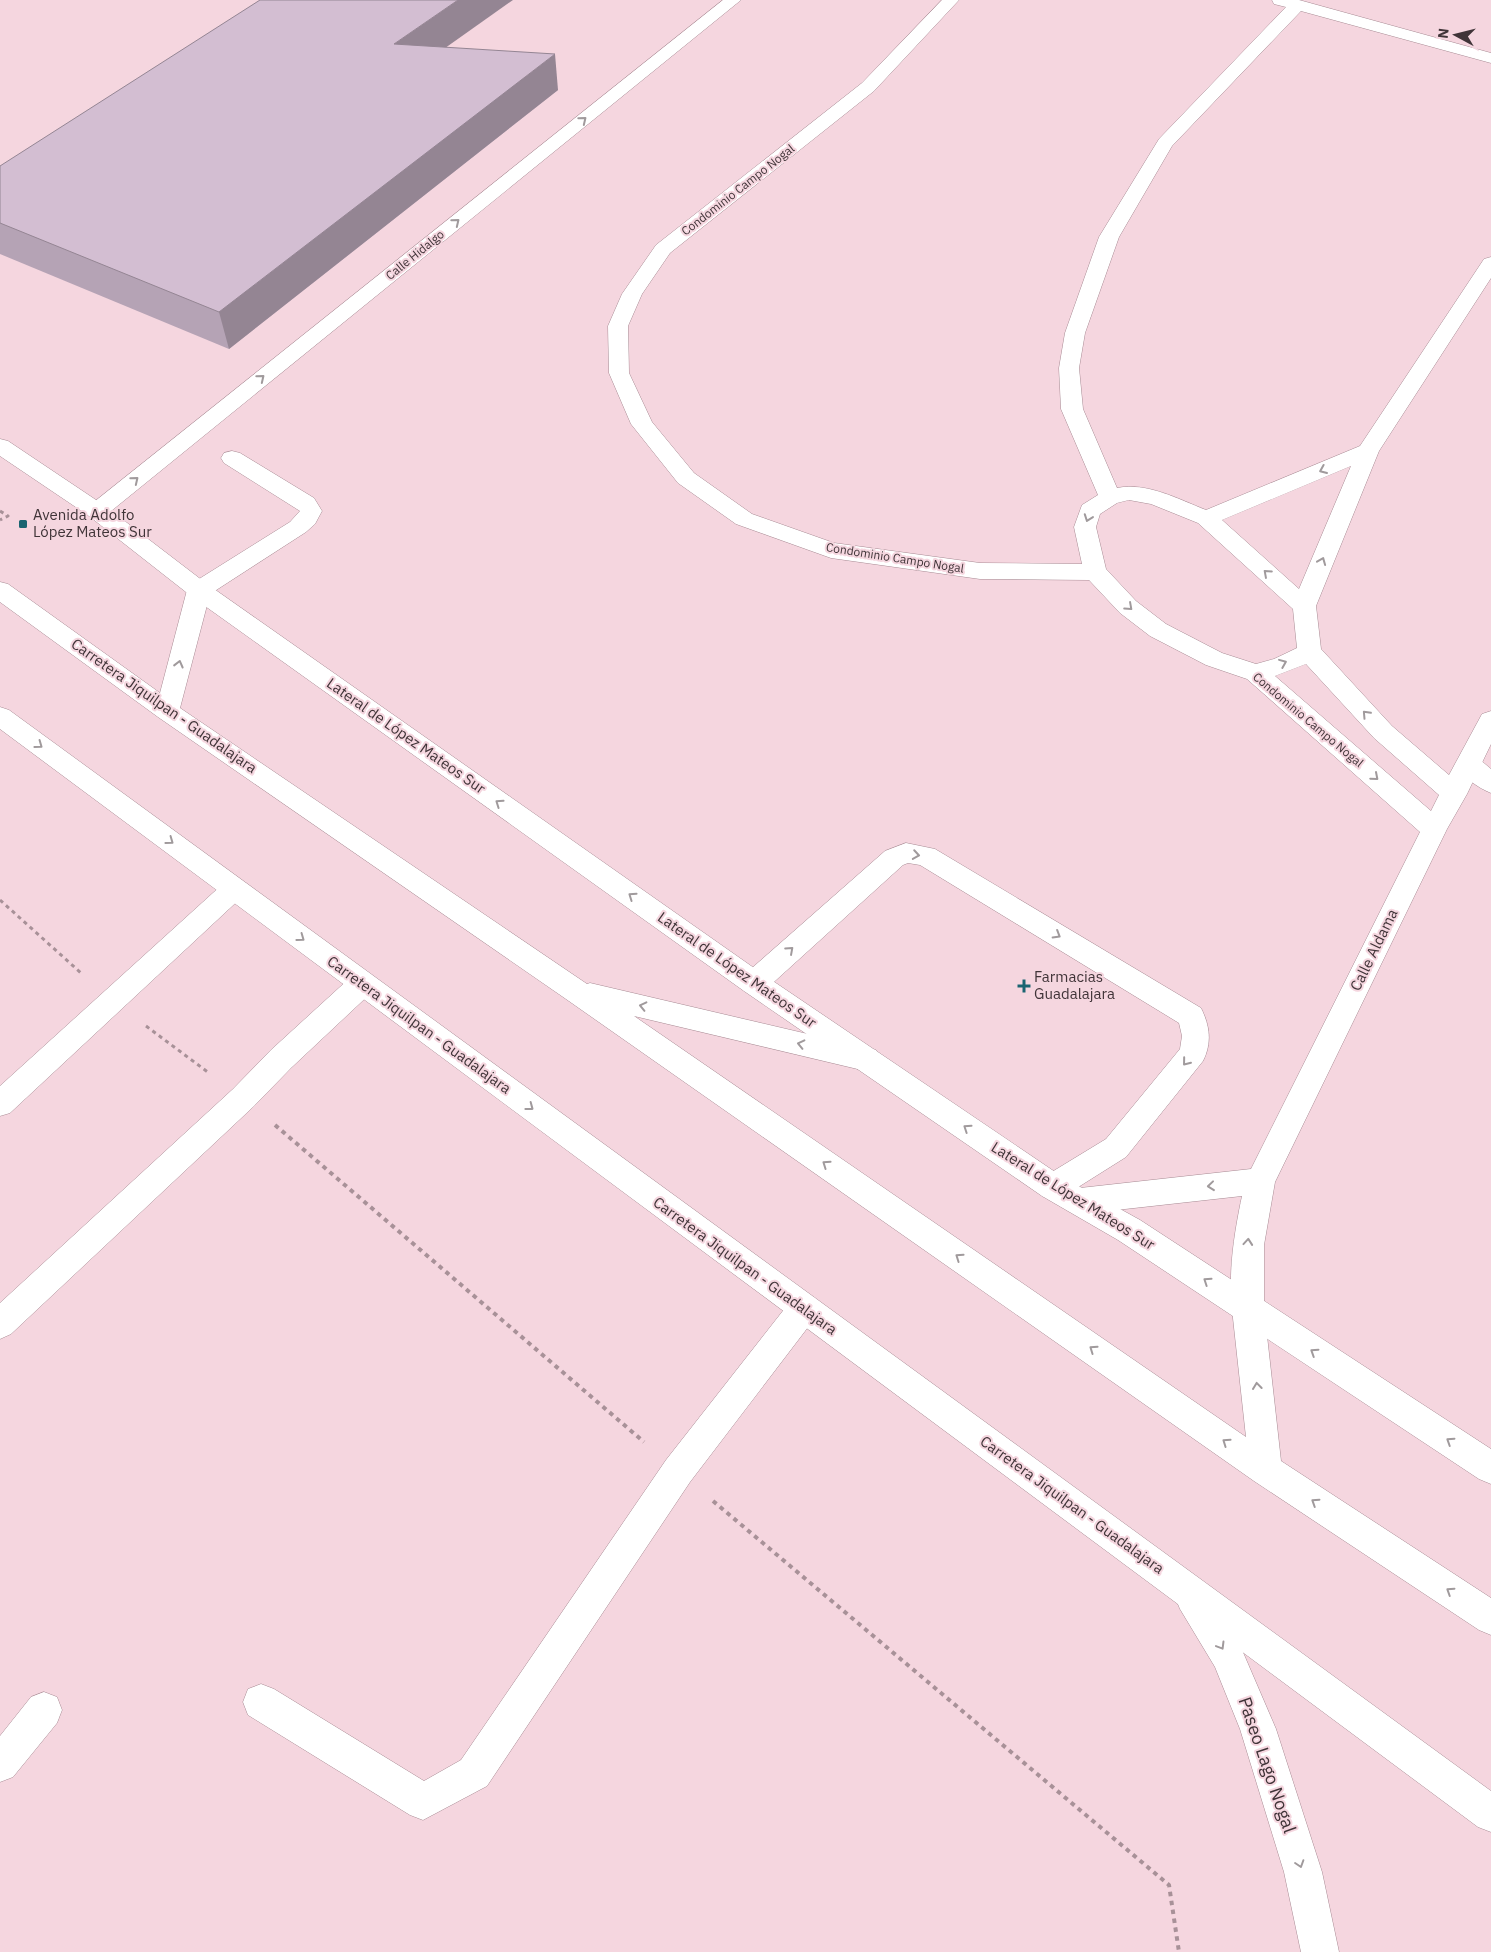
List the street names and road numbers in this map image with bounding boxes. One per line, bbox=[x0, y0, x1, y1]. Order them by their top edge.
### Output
street label: Condominio Campo Nogal bbox=[678, 141, 797, 238]
street label: Calle Hidalgo bbox=[382, 226, 447, 283]
street label: Condominio Campo Nogal bbox=[825, 539, 965, 576]
street label: Carretera Jiquilpan - Guadalajara bbox=[68, 634, 261, 777]
street label: Condominio Campo Nogal bbox=[1250, 669, 1367, 770]
street label: Lateral de López Mateos Sur bbox=[323, 674, 490, 798]
street label: Calle Aldama bbox=[1346, 906, 1402, 994]
street label: Lateral de López Mateos Sur bbox=[654, 908, 821, 1032]
street label: Carretera Jiquilpan - Guadalajara bbox=[324, 951, 515, 1098]
street label: Lateral de López Mateos Sur bbox=[988, 1137, 1159, 1254]
street label: Carretera Jiquilpan - Guadalajara bbox=[650, 1192, 841, 1339]
street label: Carretera Jiquilpan - Guadalajara bbox=[977, 1431, 1168, 1578]
street label: Paseo Lago Nogal bbox=[1233, 1694, 1302, 1836]

